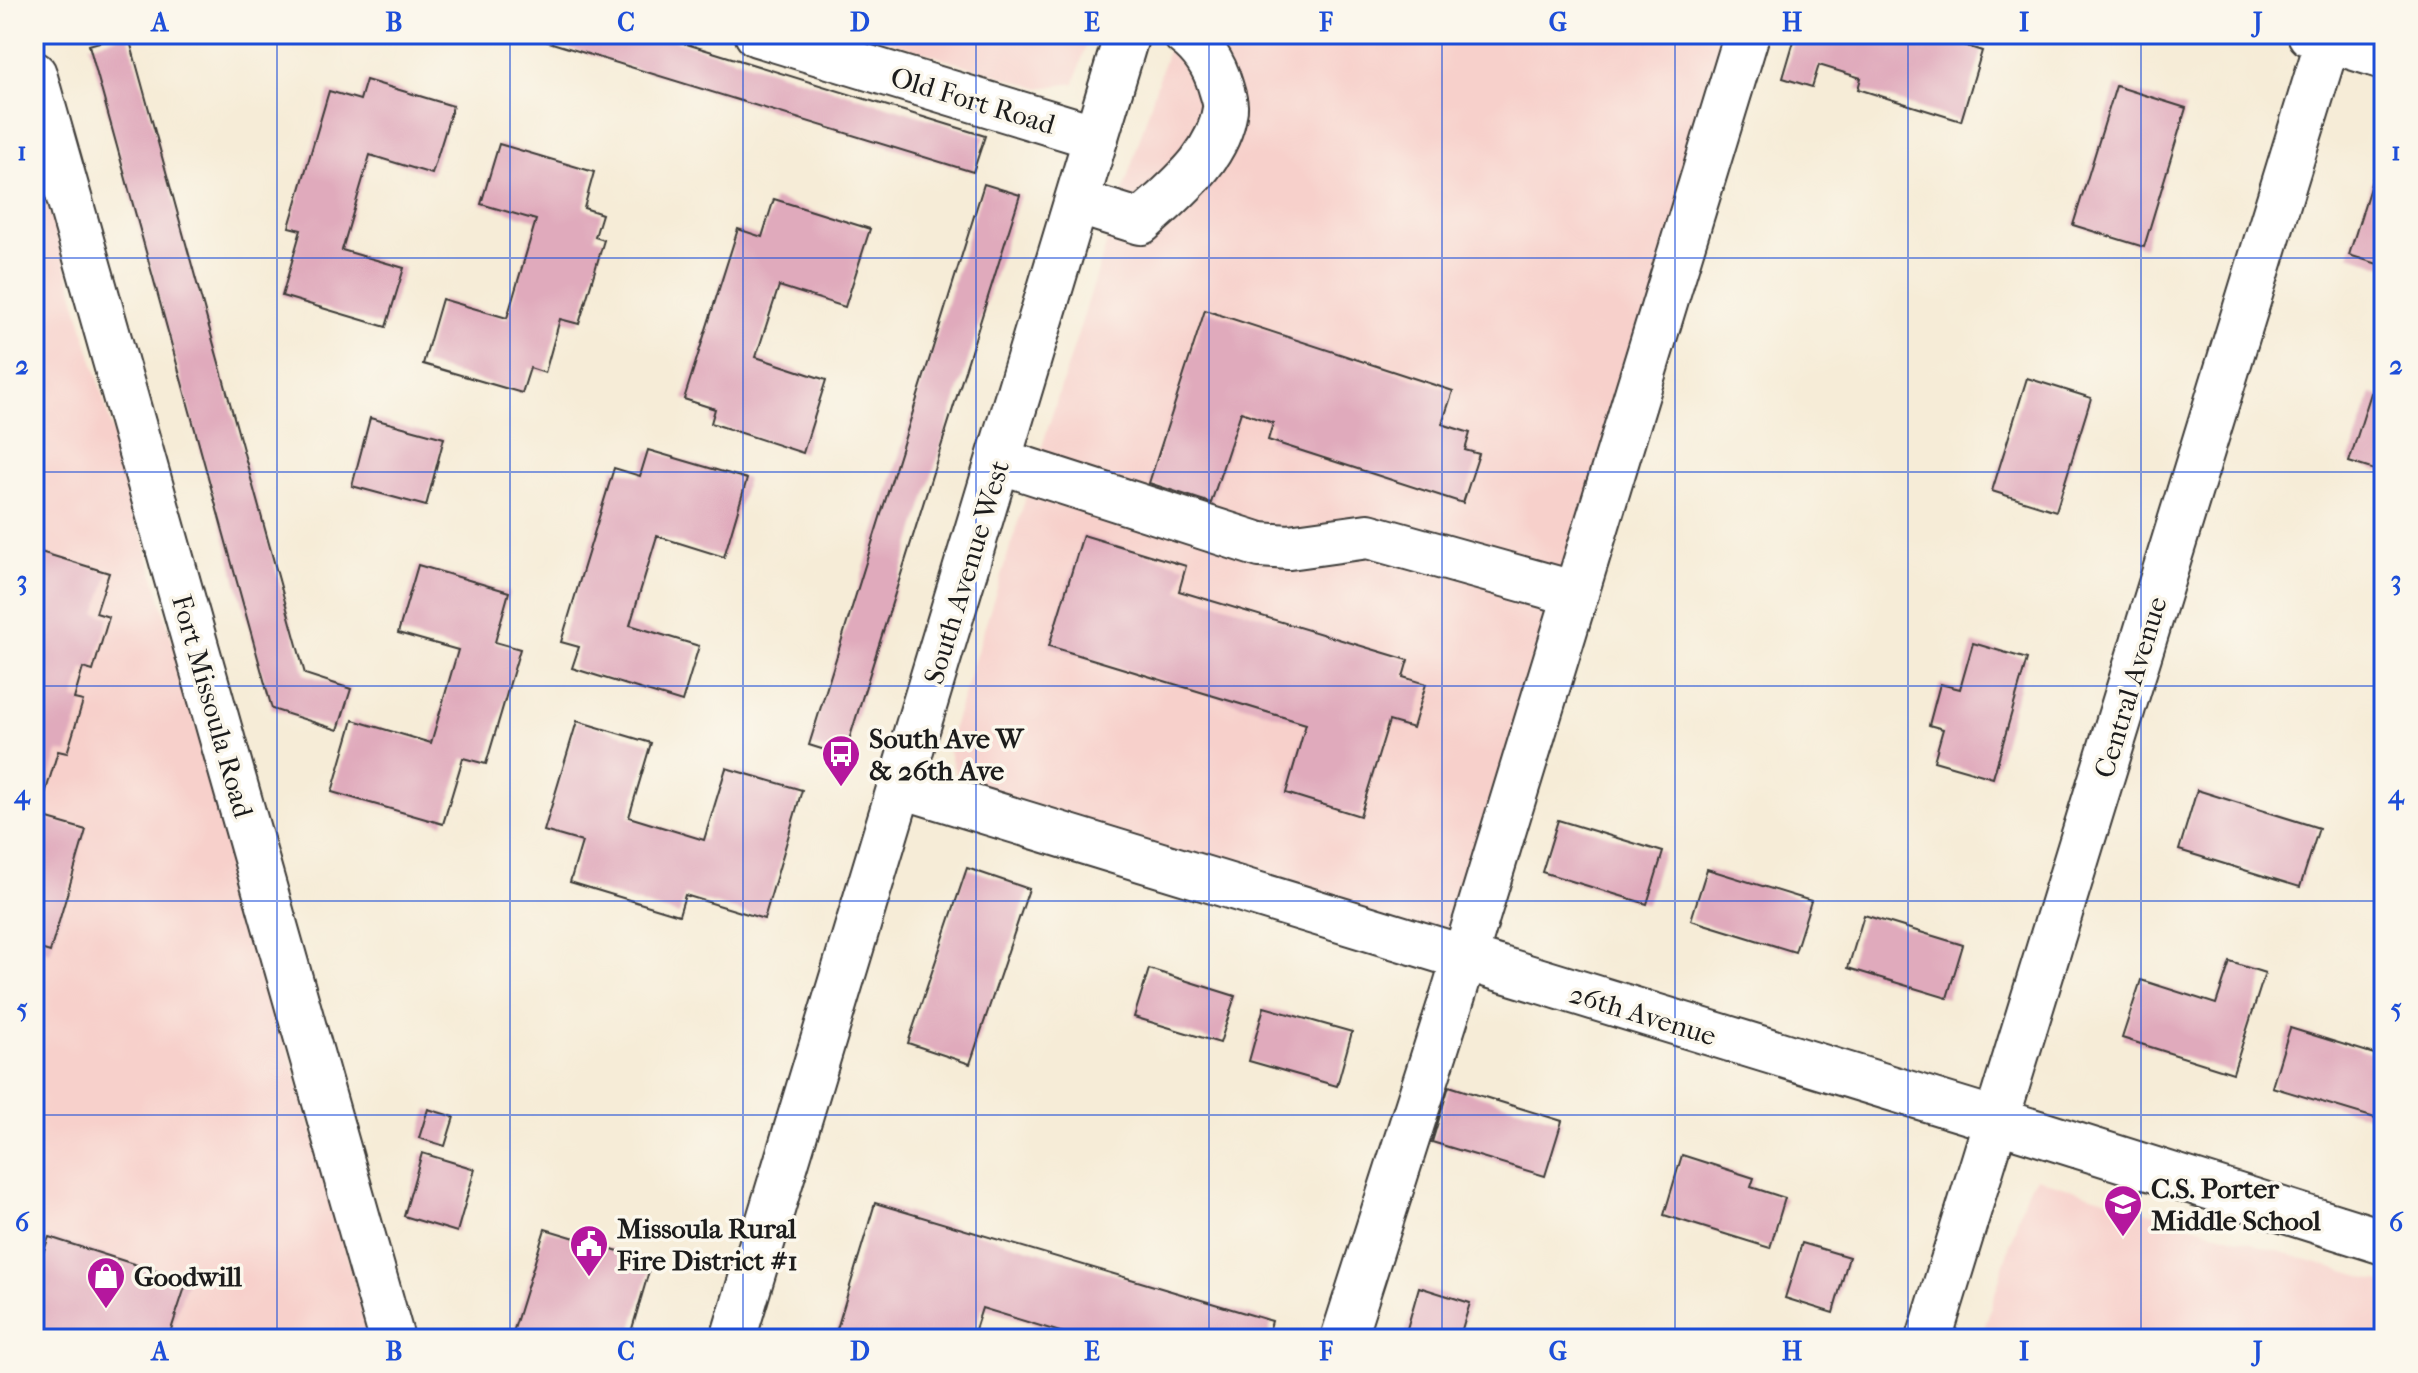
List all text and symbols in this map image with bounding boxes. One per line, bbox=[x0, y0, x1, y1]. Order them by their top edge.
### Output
text: A bbox=[150, 7, 170, 38]
text: B bbox=[386, 7, 403, 38]
text: C bbox=[617, 7, 635, 38]
text: D bbox=[850, 7, 870, 38]
text: E bbox=[1084, 7, 1100, 38]
text: F bbox=[1318, 7, 1333, 38]
text: G bbox=[1549, 7, 1567, 38]
text: H bbox=[1782, 7, 1803, 38]
text: I bbox=[2019, 7, 2029, 38]
text: J bbox=[2250, 7, 2263, 38]
street label: Old Fort Road bbox=[887, 60, 1060, 141]
text: 1 bbox=[17, 136, 27, 167]
text: 1 bbox=[2391, 136, 2401, 167]
text: 2 bbox=[15, 350, 29, 381]
text: 2 bbox=[2389, 350, 2403, 381]
street label: South Avenue West bbox=[917, 456, 1016, 688]
text: 3 bbox=[17, 565, 27, 596]
text: 3 bbox=[2391, 565, 2401, 596]
street label: Fort Missoula Road bbox=[165, 591, 260, 822]
street label: Central Avenue bbox=[2087, 592, 2174, 782]
place label: South Ave W & 26th Ave bbox=[869, 722, 1025, 787]
bus stop icon: South Ave W & 26th Ave bbox=[820, 733, 862, 788]
text: 4 bbox=[13, 779, 31, 811]
text: 4 bbox=[2387, 779, 2405, 811]
street label: 26th Avenue bbox=[1566, 977, 1720, 1052]
text: 5 bbox=[16, 993, 28, 1024]
text: 5 bbox=[2390, 993, 2402, 1024]
place label: C.S. Porter Middle School bbox=[2151, 1172, 2321, 1237]
school or university icon: C.S. Porter Middle School bbox=[2102, 1183, 2144, 1238]
text: 6 bbox=[15, 1207, 30, 1238]
text: 6 bbox=[2389, 1207, 2404, 1238]
place label: Missoula Rural Fire District #1 bbox=[617, 1212, 798, 1277]
public building icon: Missoula Rural Fire District #1 bbox=[568, 1223, 610, 1278]
shop icon: Goodwill bbox=[85, 1255, 127, 1310]
place label: Goodwill bbox=[134, 1260, 242, 1293]
text: A bbox=[150, 1336, 170, 1367]
text: B bbox=[386, 1336, 403, 1367]
text: C bbox=[617, 1336, 635, 1367]
text: D bbox=[850, 1336, 870, 1367]
text: E bbox=[1084, 1336, 1100, 1367]
text: F bbox=[1318, 1336, 1333, 1367]
text: G bbox=[1549, 1336, 1567, 1367]
text: H bbox=[1782, 1336, 1803, 1367]
text: I bbox=[2019, 1336, 2029, 1367]
text: J bbox=[2250, 1336, 2263, 1367]

